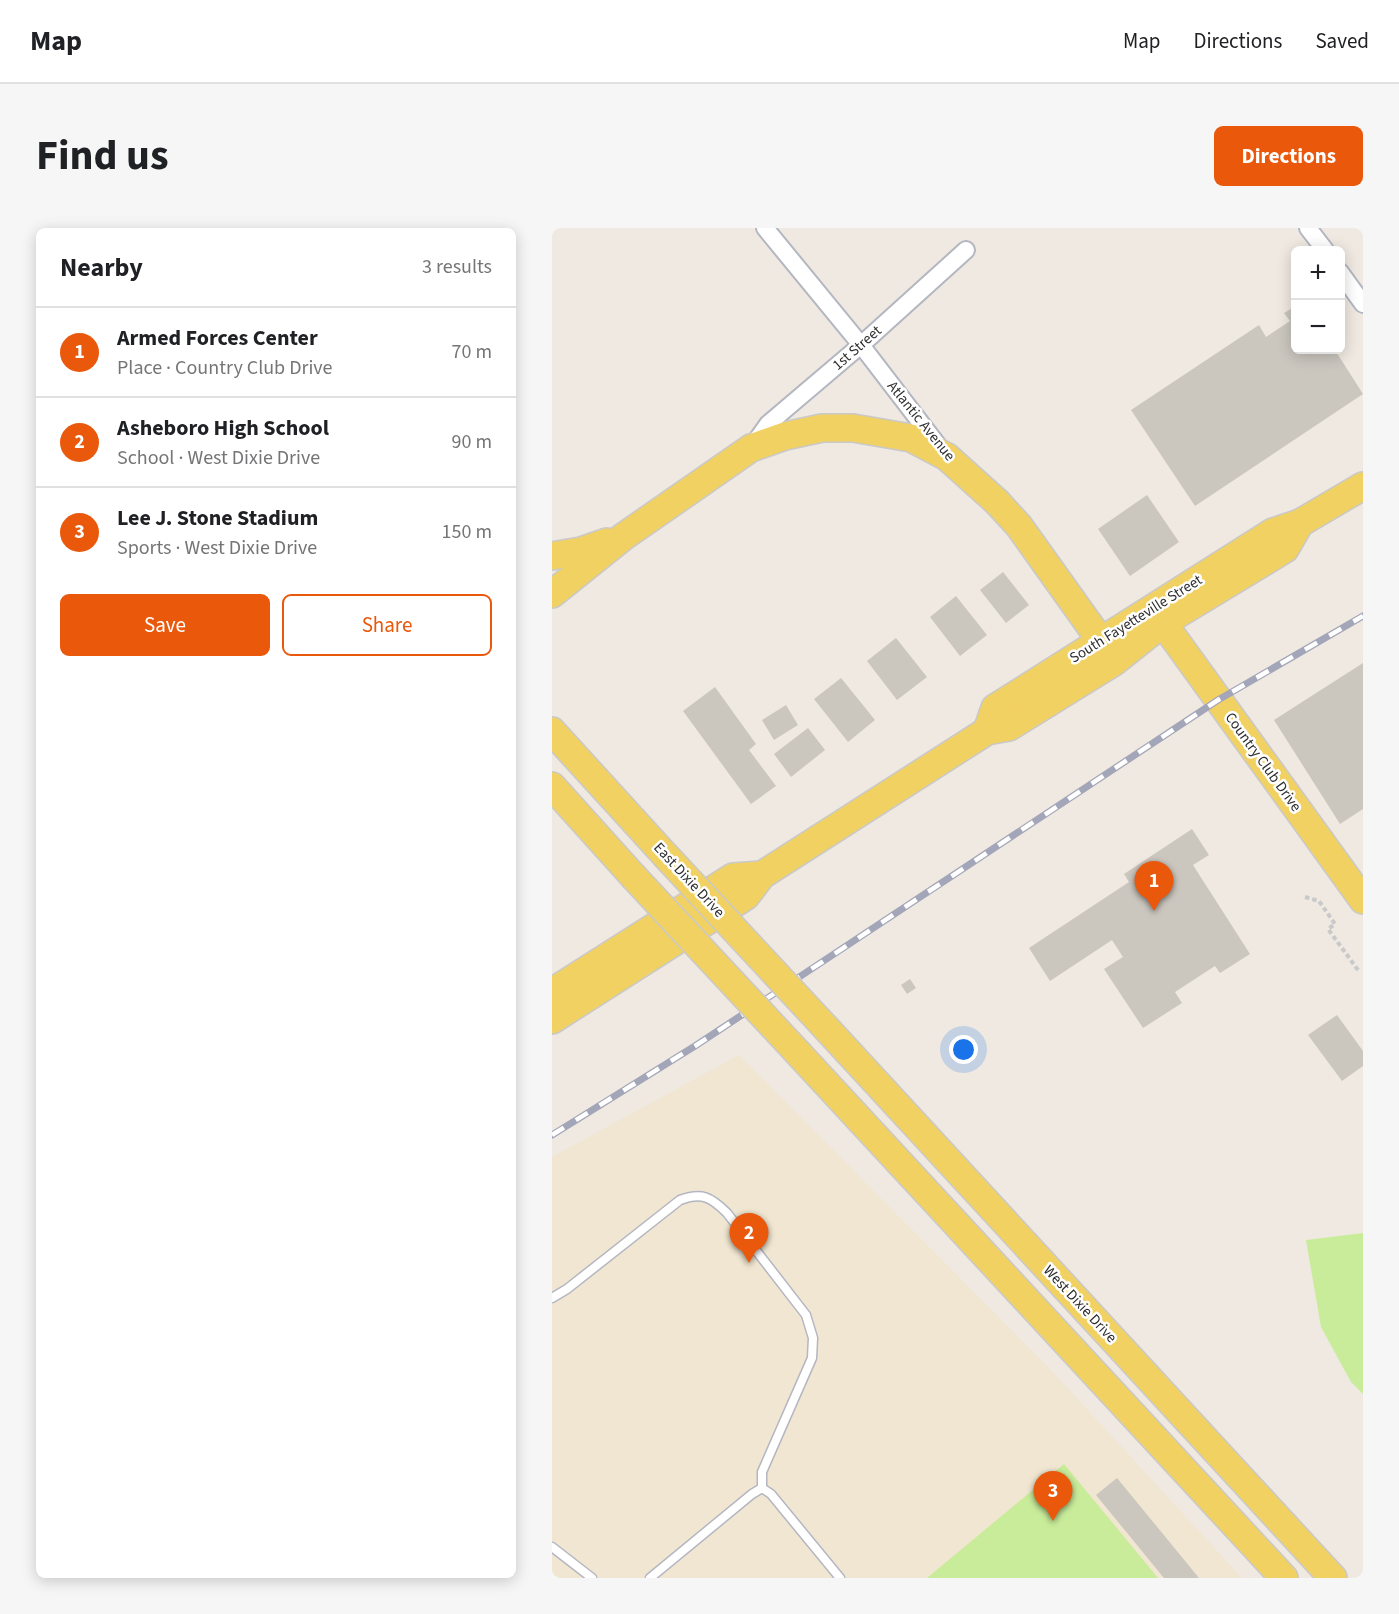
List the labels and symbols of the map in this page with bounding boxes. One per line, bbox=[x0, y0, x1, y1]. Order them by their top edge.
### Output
street label: 1st Street bbox=[828, 321, 886, 375]
street label: Atlantic Avenue bbox=[882, 377, 960, 465]
street label: South Fayetteville Street bbox=[1066, 570, 1206, 668]
street label: Country Club Drive bbox=[1220, 708, 1306, 816]
street label: East Dixie Drive bbox=[649, 838, 729, 922]
pin: 1 bbox=[1134, 862, 1174, 911]
your location bbox=[949, 1035, 978, 1064]
pin: 2 bbox=[730, 1214, 768, 1263]
street label: West Dixie Drive bbox=[1038, 1260, 1122, 1348]
pin: 3 bbox=[1034, 1472, 1072, 1521]

